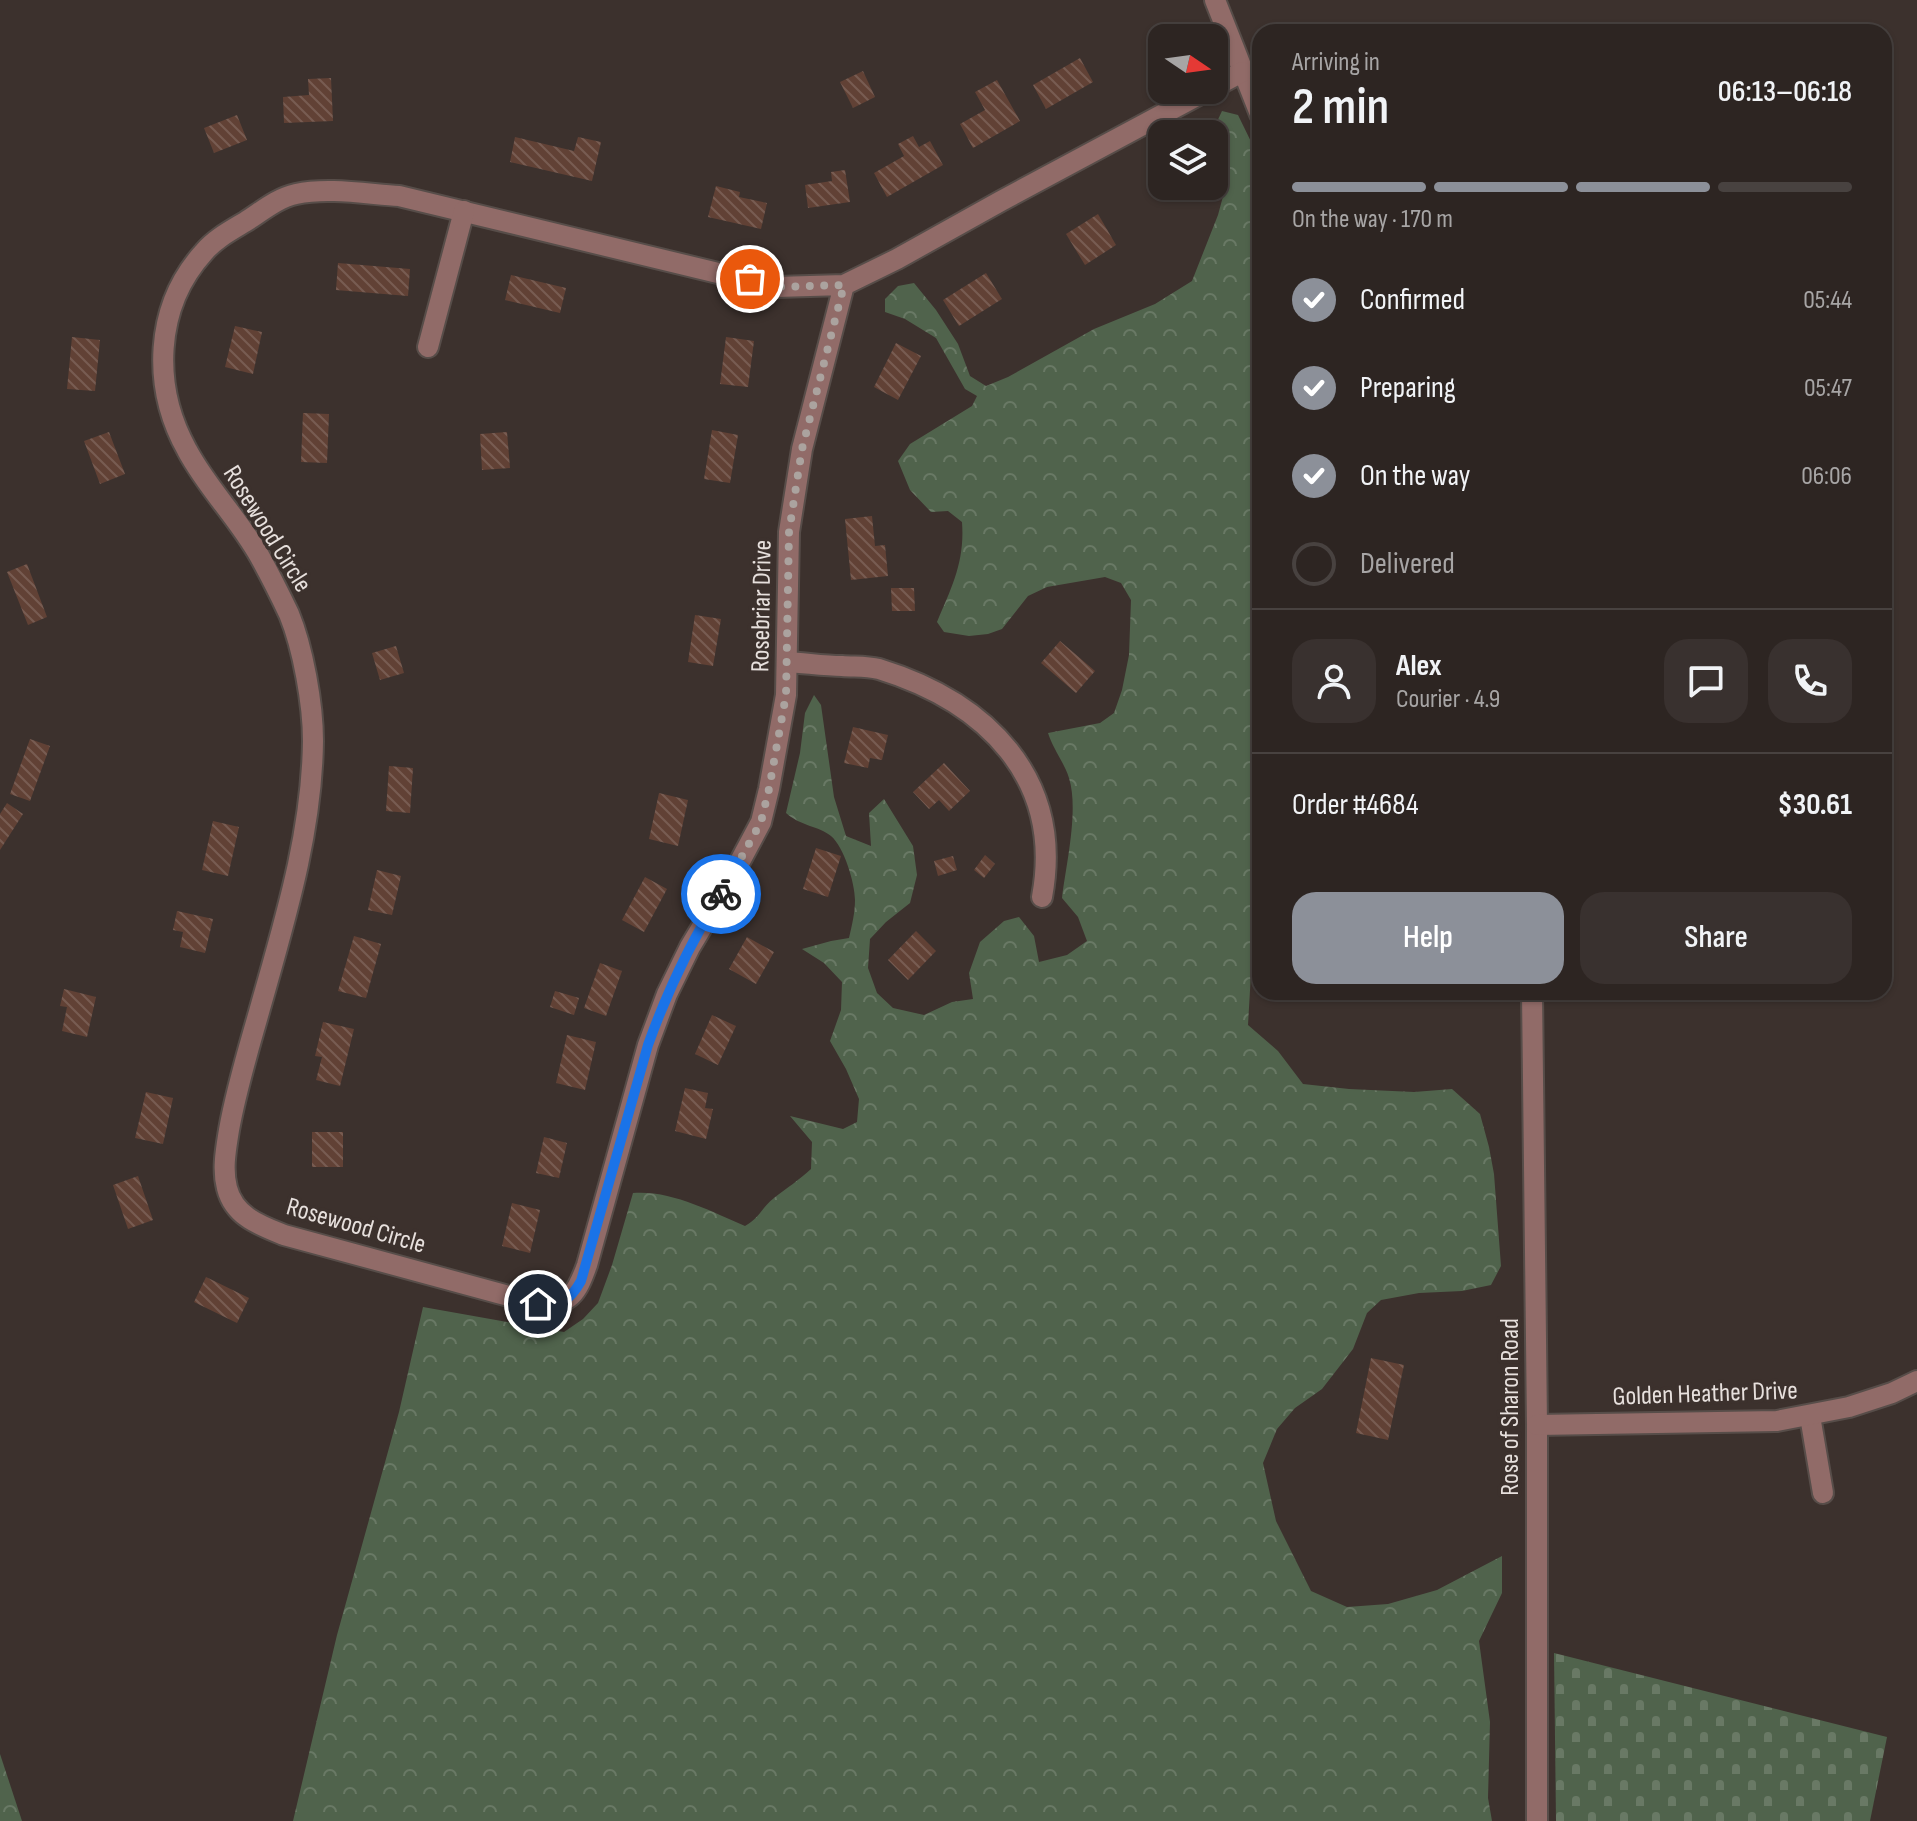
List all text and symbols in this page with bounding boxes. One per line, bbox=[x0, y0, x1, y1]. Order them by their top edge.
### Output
north arrow bbox=[1148, 24, 1228, 104]
map controls bbox=[1148, 24, 1228, 200]
text: Arriving in bbox=[1292, 47, 1380, 78]
text: 06:13–06:18 bbox=[1718, 74, 1852, 110]
text: 2 min bbox=[1292, 76, 1389, 139]
button: layers bbox=[1148, 120, 1228, 200]
text: On the way · 170 m bbox=[1292, 204, 1453, 235]
pin bbox=[716, 245, 784, 313]
icon: bag bbox=[728, 257, 772, 301]
icon: check bbox=[1292, 278, 1336, 322]
text: Confirmed bbox=[1360, 282, 1465, 318]
text: 05:44 bbox=[1803, 285, 1852, 316]
icon: check bbox=[1292, 366, 1336, 410]
text: Preparing bbox=[1360, 370, 1456, 406]
text: 05:47 bbox=[1804, 373, 1852, 404]
icon: check bbox=[1292, 454, 1336, 498]
text: On the way bbox=[1360, 458, 1470, 494]
street label: Rosewood Circle bbox=[216, 460, 318, 598]
text: 06:06 bbox=[1801, 461, 1852, 492]
street label: Rosebriar Drive bbox=[745, 540, 779, 672]
text: Delivered bbox=[1360, 546, 1455, 582]
button: person bbox=[1292, 639, 1376, 723]
button: chat bbox=[1664, 639, 1748, 723]
button: phone bbox=[1768, 639, 1852, 723]
text: Alex bbox=[1396, 648, 1442, 684]
text: Courier · 4.9 bbox=[1396, 684, 1500, 715]
text: Order #4684 bbox=[1292, 787, 1418, 823]
text: $30.61 bbox=[1777, 787, 1852, 823]
courier bbox=[681, 854, 761, 934]
icon: bike bbox=[699, 872, 743, 916]
button: Help bbox=[1292, 892, 1564, 984]
button: Share bbox=[1580, 892, 1852, 984]
street label: Rosewood Circle bbox=[283, 1191, 429, 1261]
pin bbox=[504, 1270, 572, 1338]
icon: home bbox=[516, 1282, 560, 1326]
street label: Rose of Sharon Road bbox=[1495, 1318, 1526, 1496]
street label: Golden Heather Drive bbox=[1612, 1375, 1798, 1413]

